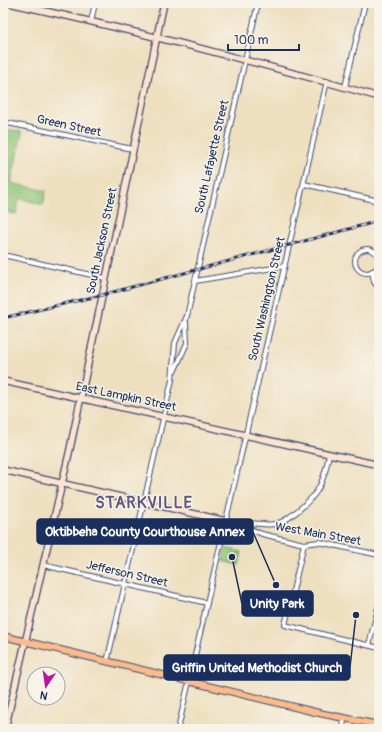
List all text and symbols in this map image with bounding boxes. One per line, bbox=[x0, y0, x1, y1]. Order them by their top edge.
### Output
scale bar bbox=[228, 26, 299, 52]
text: 100 m bbox=[234, 33, 269, 48]
street label: South Lafayette Street bbox=[192, 98, 232, 215]
street label: Green Street bbox=[35, 112, 103, 140]
street label: South Jackson Street bbox=[83, 186, 121, 296]
street label: South Washington Street bbox=[245, 235, 289, 363]
street label: East Lampkin Street bbox=[74, 379, 178, 415]
district label: STARKVILLE bbox=[95, 493, 193, 513]
callout: Oktibbeha County Courthouse Annex bbox=[37, 519, 253, 544]
street label: West Main Street bbox=[274, 519, 362, 549]
text: Oktibbeha County Courthouse Annex bbox=[45, 524, 245, 540]
street label: Jefferson Street bbox=[85, 557, 169, 591]
callout: Unity Park bbox=[242, 591, 313, 616]
text: Unity Park bbox=[250, 596, 305, 612]
callout: Griffin United Methodist Church bbox=[164, 655, 350, 680]
text: Griffin United Methodist Church bbox=[172, 660, 342, 676]
north arrow bbox=[26, 666, 66, 706]
text: N bbox=[38, 688, 49, 702]

